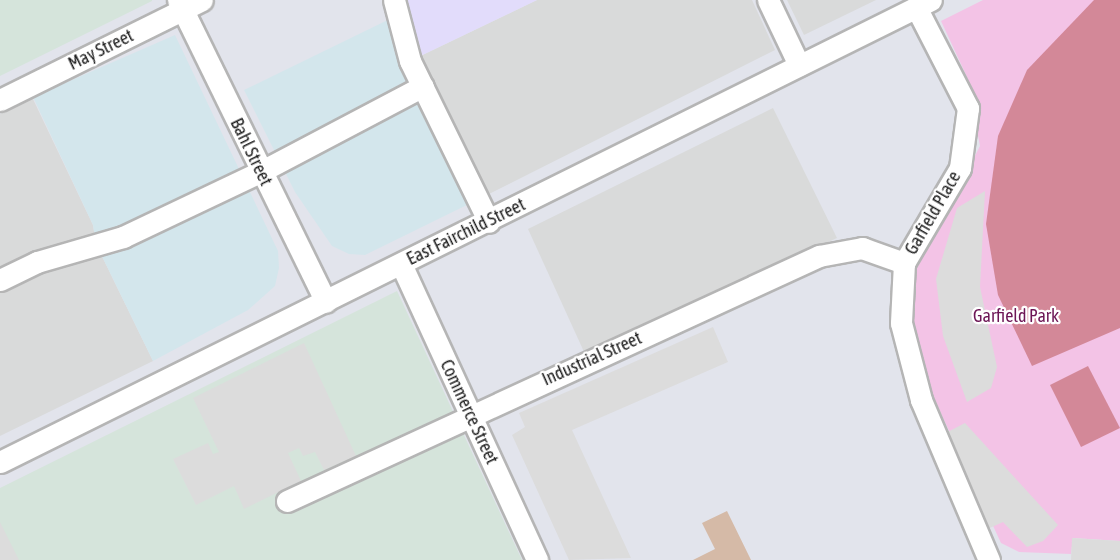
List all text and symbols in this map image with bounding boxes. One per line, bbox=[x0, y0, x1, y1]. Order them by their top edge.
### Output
street label: May Street bbox=[65, 25, 137, 75]
street label: Bahl Street bbox=[225, 115, 277, 189]
street label: Garfield Place bbox=[900, 167, 966, 259]
street label: East Fairchild Street bbox=[403, 194, 529, 270]
park label: Garfield Park bbox=[973, 305, 1059, 327]
street label: Industrial Street bbox=[539, 327, 645, 391]
street label: Commerce Street bbox=[435, 356, 503, 468]

